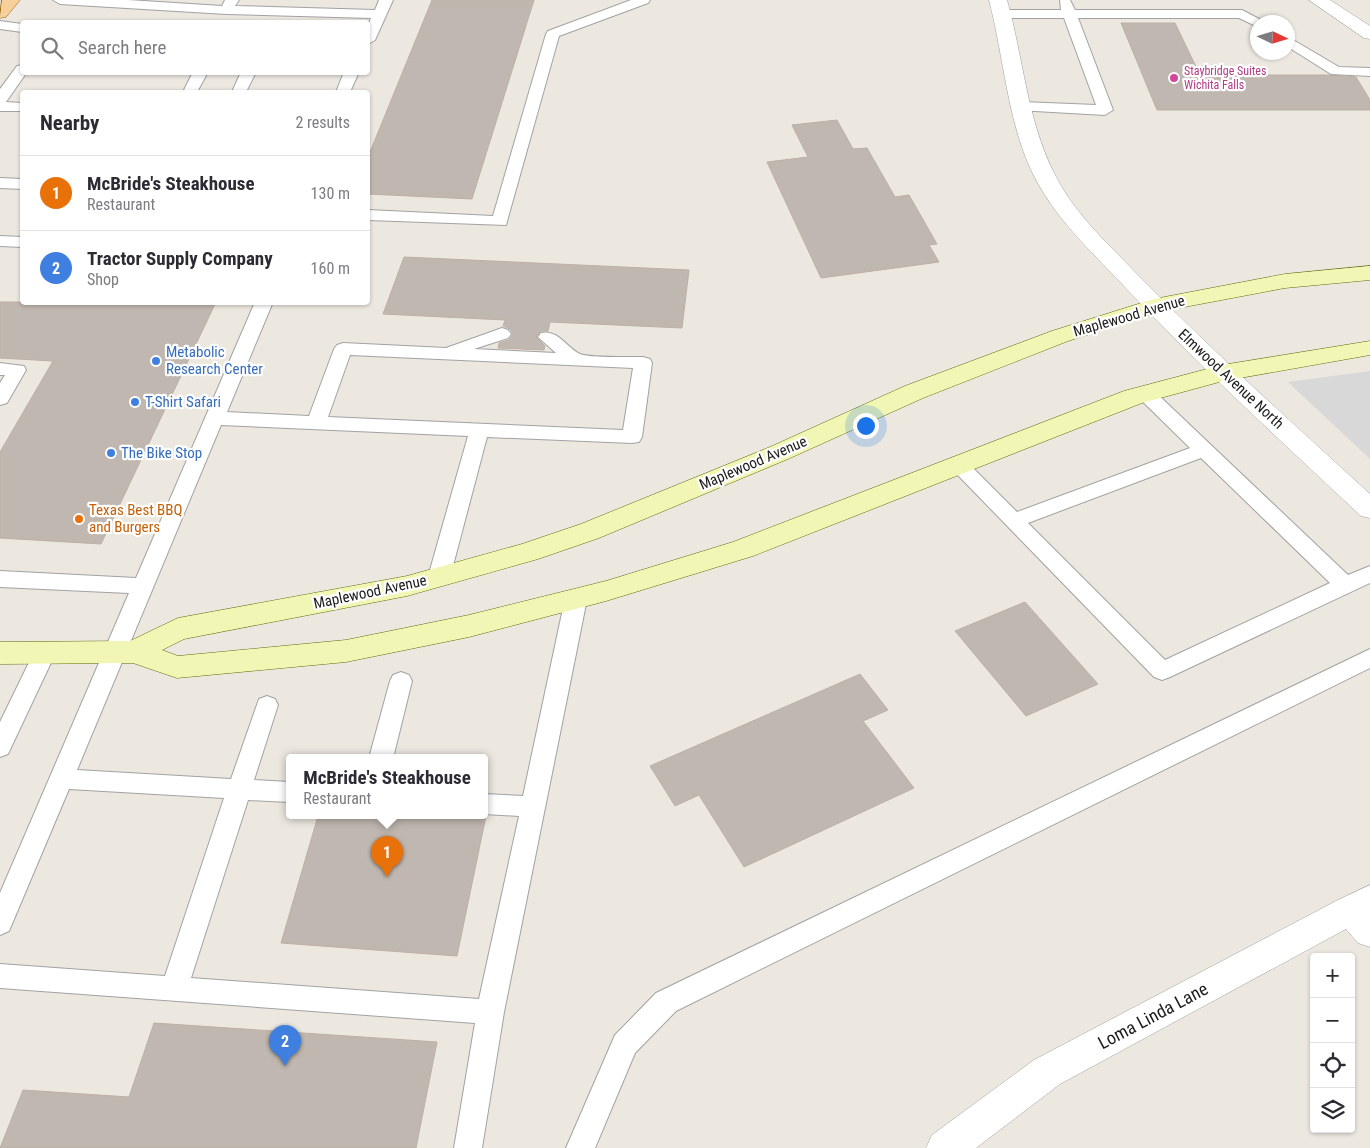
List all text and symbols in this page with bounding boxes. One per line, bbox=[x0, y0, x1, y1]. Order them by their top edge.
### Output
north arrow bbox=[1250, 15, 1295, 60]
search box bbox=[20, 20, 370, 75]
icon: search bbox=[38, 34, 66, 62]
text: Search here bbox=[78, 36, 166, 59]
place label: Staybridge Suites Wichita Falls bbox=[1184, 64, 1266, 92]
marker: Staybridge Suites Wichita Falls bbox=[1168, 72, 1180, 84]
text: Nearby bbox=[40, 111, 99, 135]
text: 2 results bbox=[295, 113, 350, 132]
text: McBride's Steakhouse bbox=[87, 172, 255, 195]
text: 1 bbox=[52, 184, 60, 203]
text: 130 m bbox=[311, 184, 350, 203]
text: Restaurant bbox=[87, 195, 155, 214]
text: Tractor Supply Company bbox=[87, 247, 273, 270]
text: 2 bbox=[52, 259, 60, 278]
text: 160 m bbox=[311, 259, 350, 278]
text: Shop bbox=[87, 270, 119, 289]
street label: Maplewood Avenue bbox=[1071, 291, 1187, 341]
street label: Elmwood Avenue North bbox=[1174, 325, 1288, 433]
place label: Metabolic Research Center bbox=[166, 343, 263, 378]
marker: Metabolic Research Center bbox=[150, 355, 162, 367]
place label: T-Shirt Safari bbox=[145, 393, 221, 411]
marker: T-Shirt Safari bbox=[129, 396, 141, 408]
your location bbox=[853, 413, 879, 439]
street label: Maplewood Avenue bbox=[696, 432, 810, 494]
place label: The Bike Stop bbox=[121, 444, 202, 462]
marker: The Bike Stop bbox=[105, 447, 117, 459]
place label: Texas Best BBQ and Burgers bbox=[89, 501, 183, 536]
marker: Texas Best BBQ and Burgers bbox=[73, 513, 85, 525]
street label: Maplewood Avenue bbox=[312, 571, 428, 613]
popup bbox=[286, 754, 488, 819]
text: McBride's Steakhouse bbox=[303, 766, 471, 789]
text: Restaurant bbox=[303, 789, 371, 808]
pin: 1 bbox=[371, 836, 403, 877]
map controls bbox=[1310, 953, 1355, 1133]
button: + bbox=[1310, 953, 1355, 998]
street label: Loma Linda Lane bbox=[1094, 978, 1211, 1053]
button: − bbox=[1310, 998, 1355, 1043]
pin: 2 bbox=[269, 1025, 301, 1066]
button: locate bbox=[1310, 1043, 1355, 1088]
button: layers bbox=[1310, 1088, 1355, 1133]

